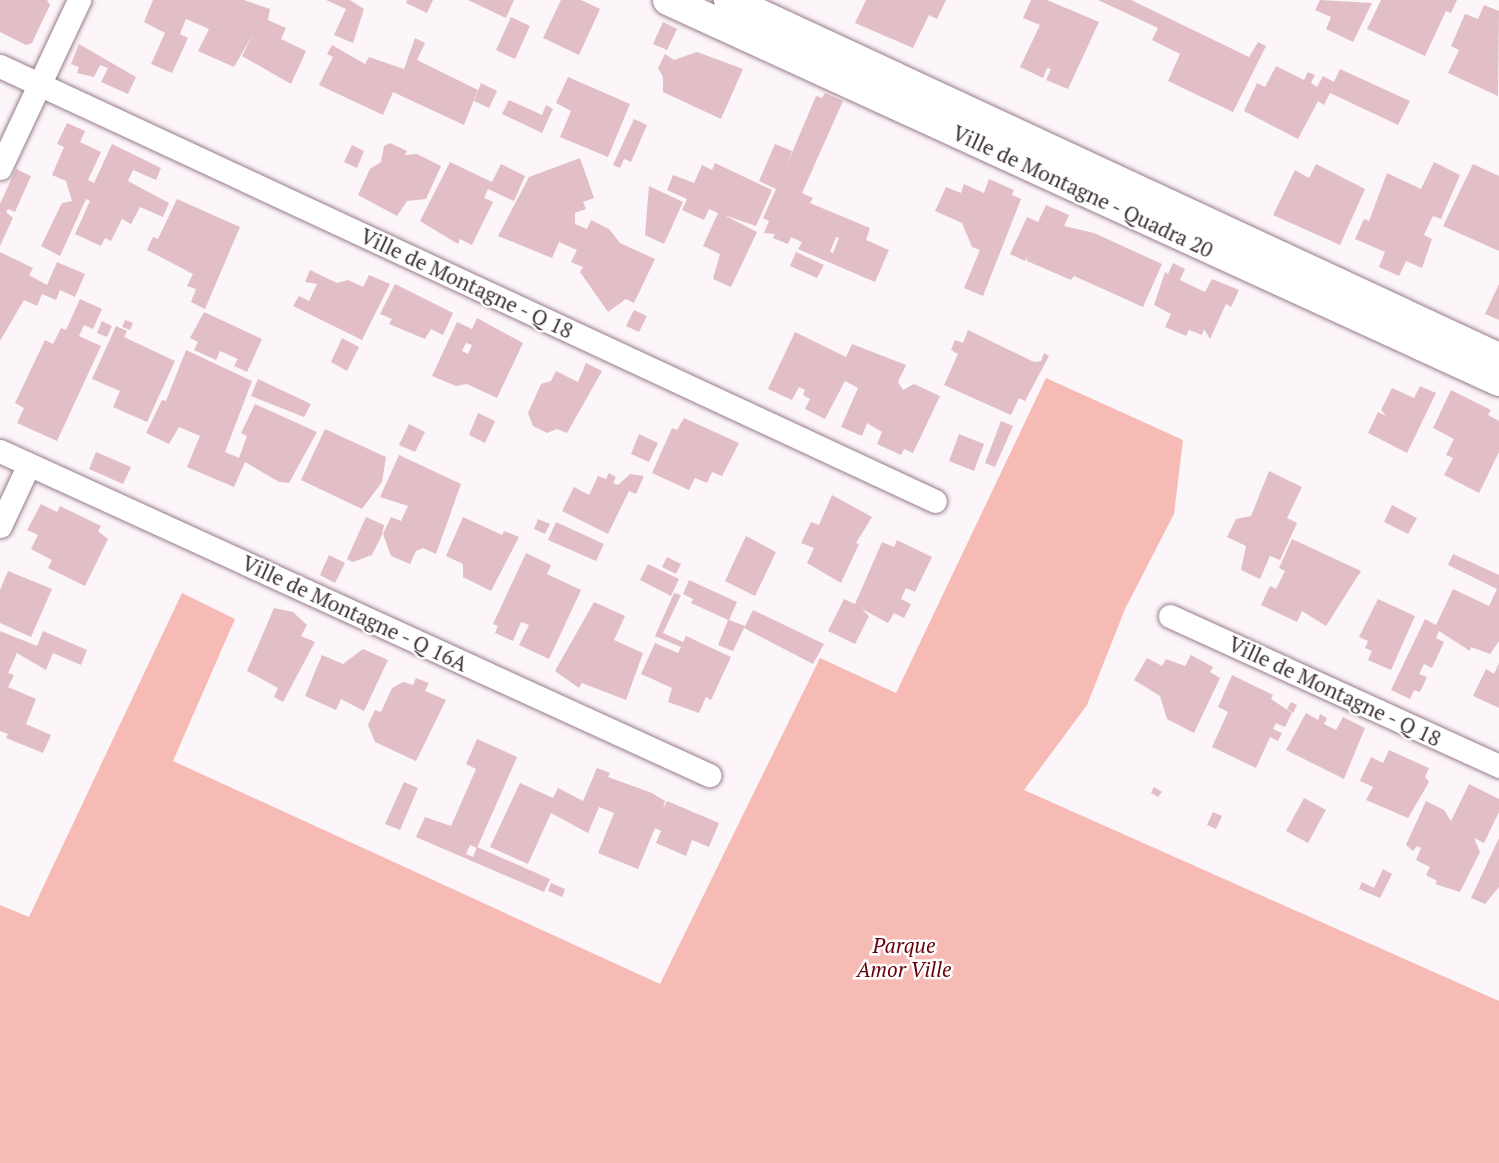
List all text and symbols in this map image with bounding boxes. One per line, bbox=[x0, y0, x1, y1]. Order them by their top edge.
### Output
street label: Ville de Montagne - Quadra 20 bbox=[948, 119, 1218, 263]
street label: Ville de Montagne - Q 18 bbox=[356, 222, 578, 344]
street label: Ville de Montagne - Q 16A bbox=[237, 549, 473, 677]
street label: Ville de Montagne - Q 18 bbox=[1224, 630, 1446, 752]
park label: Parque Amor Ville bbox=[856, 932, 952, 982]

